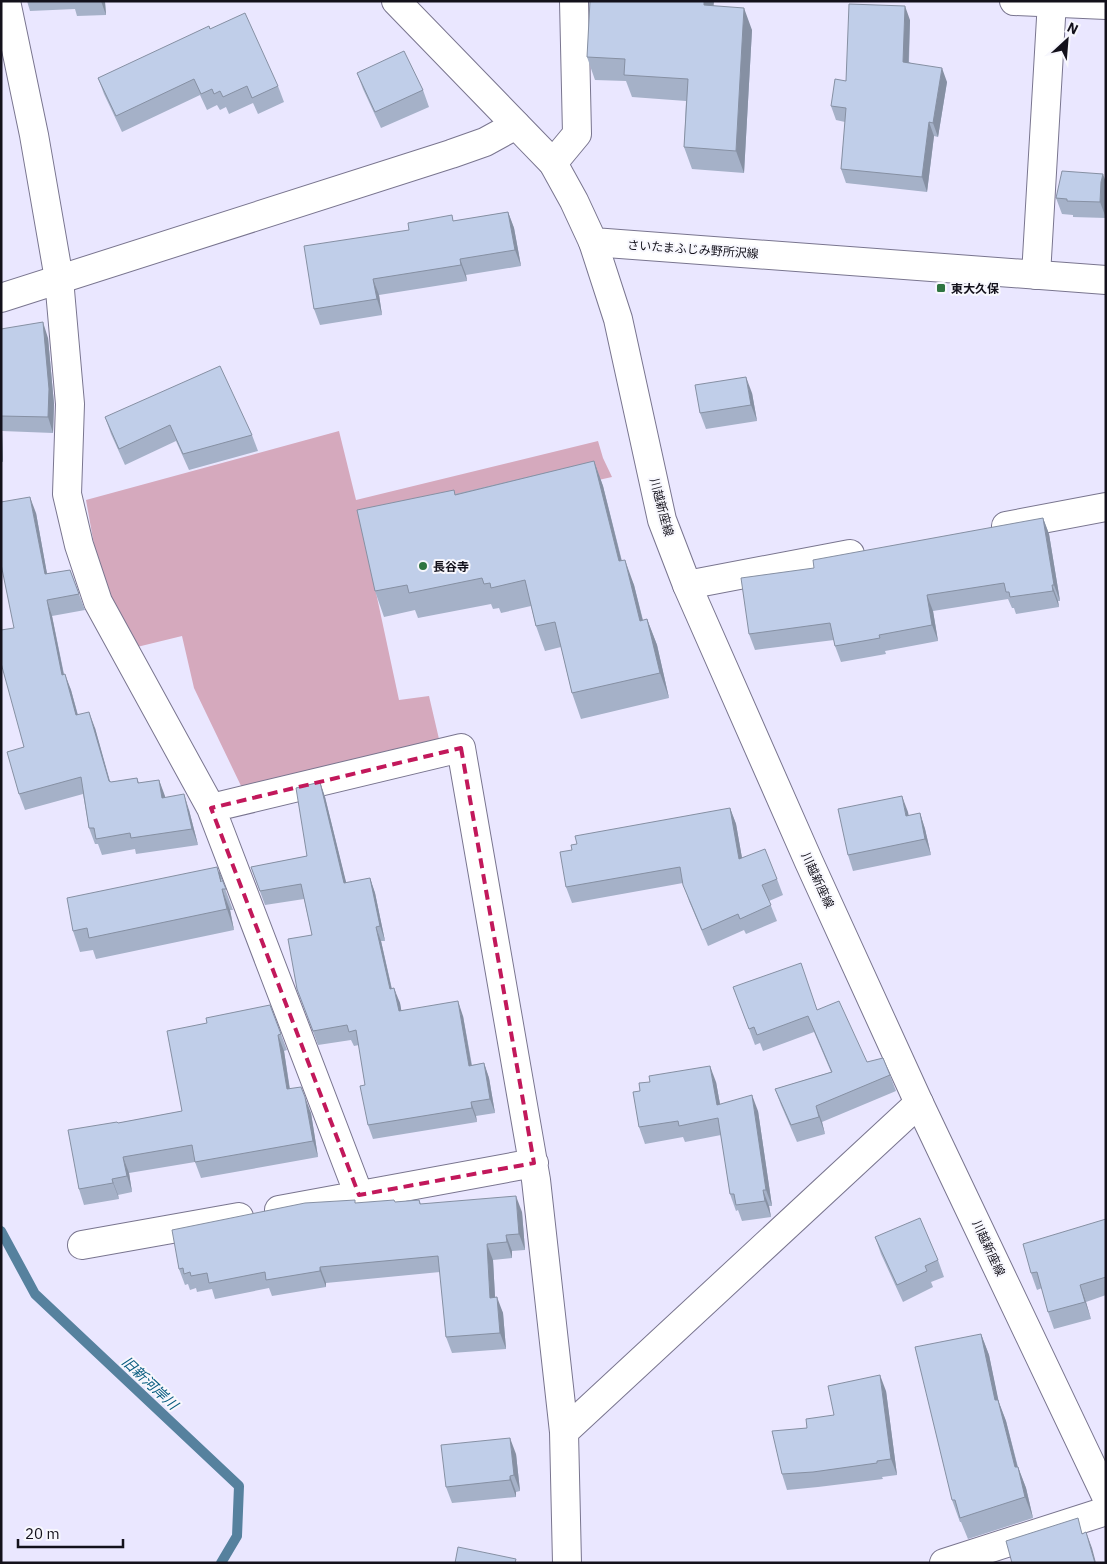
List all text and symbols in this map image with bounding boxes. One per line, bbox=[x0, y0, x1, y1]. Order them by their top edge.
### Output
north arrow bbox=[1042, 15, 1092, 65]
text: N bbox=[1064, 18, 1081, 39]
street label: さいたまふじみ野所沢線 bbox=[627, 237, 759, 261]
place label: 東大久保 bbox=[951, 281, 999, 296]
marker: 東大久保 bbox=[935, 282, 947, 294]
street label: 川越新座線 bbox=[647, 476, 677, 538]
place label: 長谷寺 bbox=[433, 559, 469, 574]
marker: 長谷寺 bbox=[417, 560, 429, 572]
street label: 川越新座線 bbox=[799, 850, 837, 910]
street label: 川越新座線 bbox=[970, 1218, 1008, 1278]
water label: 旧新河岸川 bbox=[118, 1353, 183, 1415]
scale bar bbox=[18, 1516, 122, 1548]
text: 20 m bbox=[25, 1524, 60, 1543]

